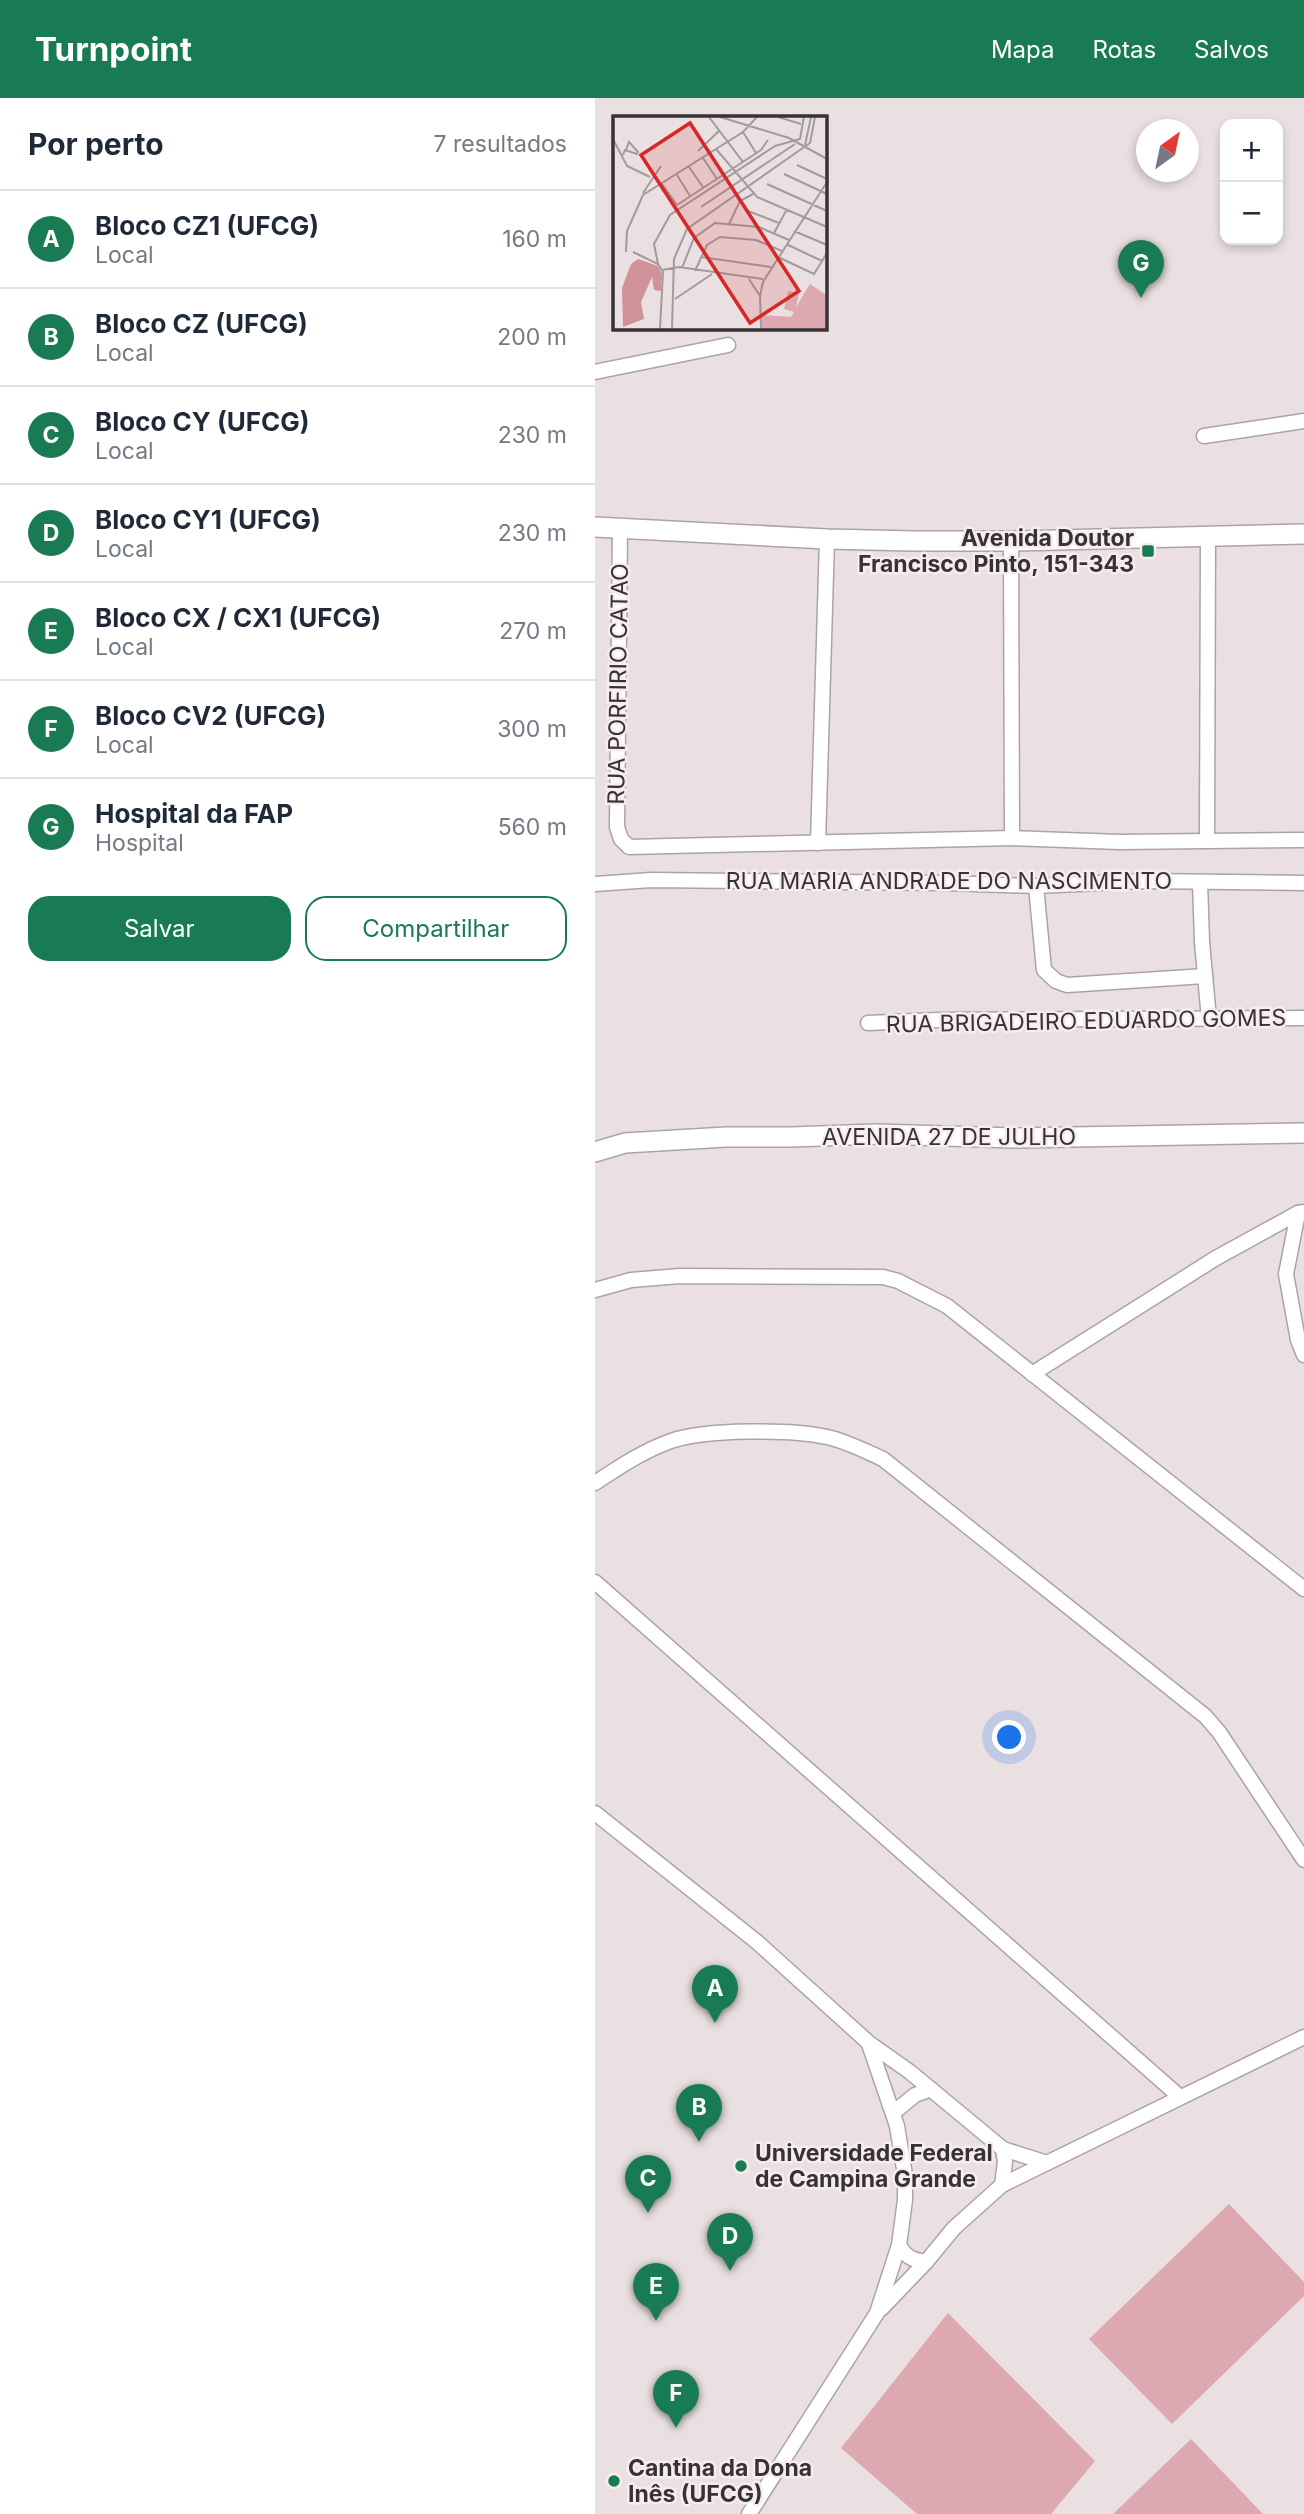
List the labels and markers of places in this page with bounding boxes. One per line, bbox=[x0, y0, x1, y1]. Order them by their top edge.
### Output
pin: G bbox=[1118, 240, 1164, 298]
place label: Avenida Doutor Francisco Pinto, 151-343 bbox=[858, 524, 1134, 578]
marker: Avenida Doutor Francisco Pinto, 151-343 bbox=[1140, 543, 1156, 559]
pin: A bbox=[692, 1965, 738, 2023]
pin: B bbox=[676, 2084, 722, 2142]
place label: Universidade Federal de Campina Grande bbox=[755, 2139, 993, 2193]
pin: C bbox=[625, 2155, 671, 2213]
marker: Universidade Federal de Campina Grande bbox=[733, 2158, 749, 2174]
pin: D bbox=[707, 2213, 753, 2271]
pin: E bbox=[633, 2263, 679, 2321]
pin: F bbox=[653, 2370, 699, 2428]
place label: Cantina da Dona Inês (UFCG) bbox=[628, 2454, 812, 2508]
marker: Cantina da Dona Inês (UFCG) bbox=[606, 2473, 622, 2489]

